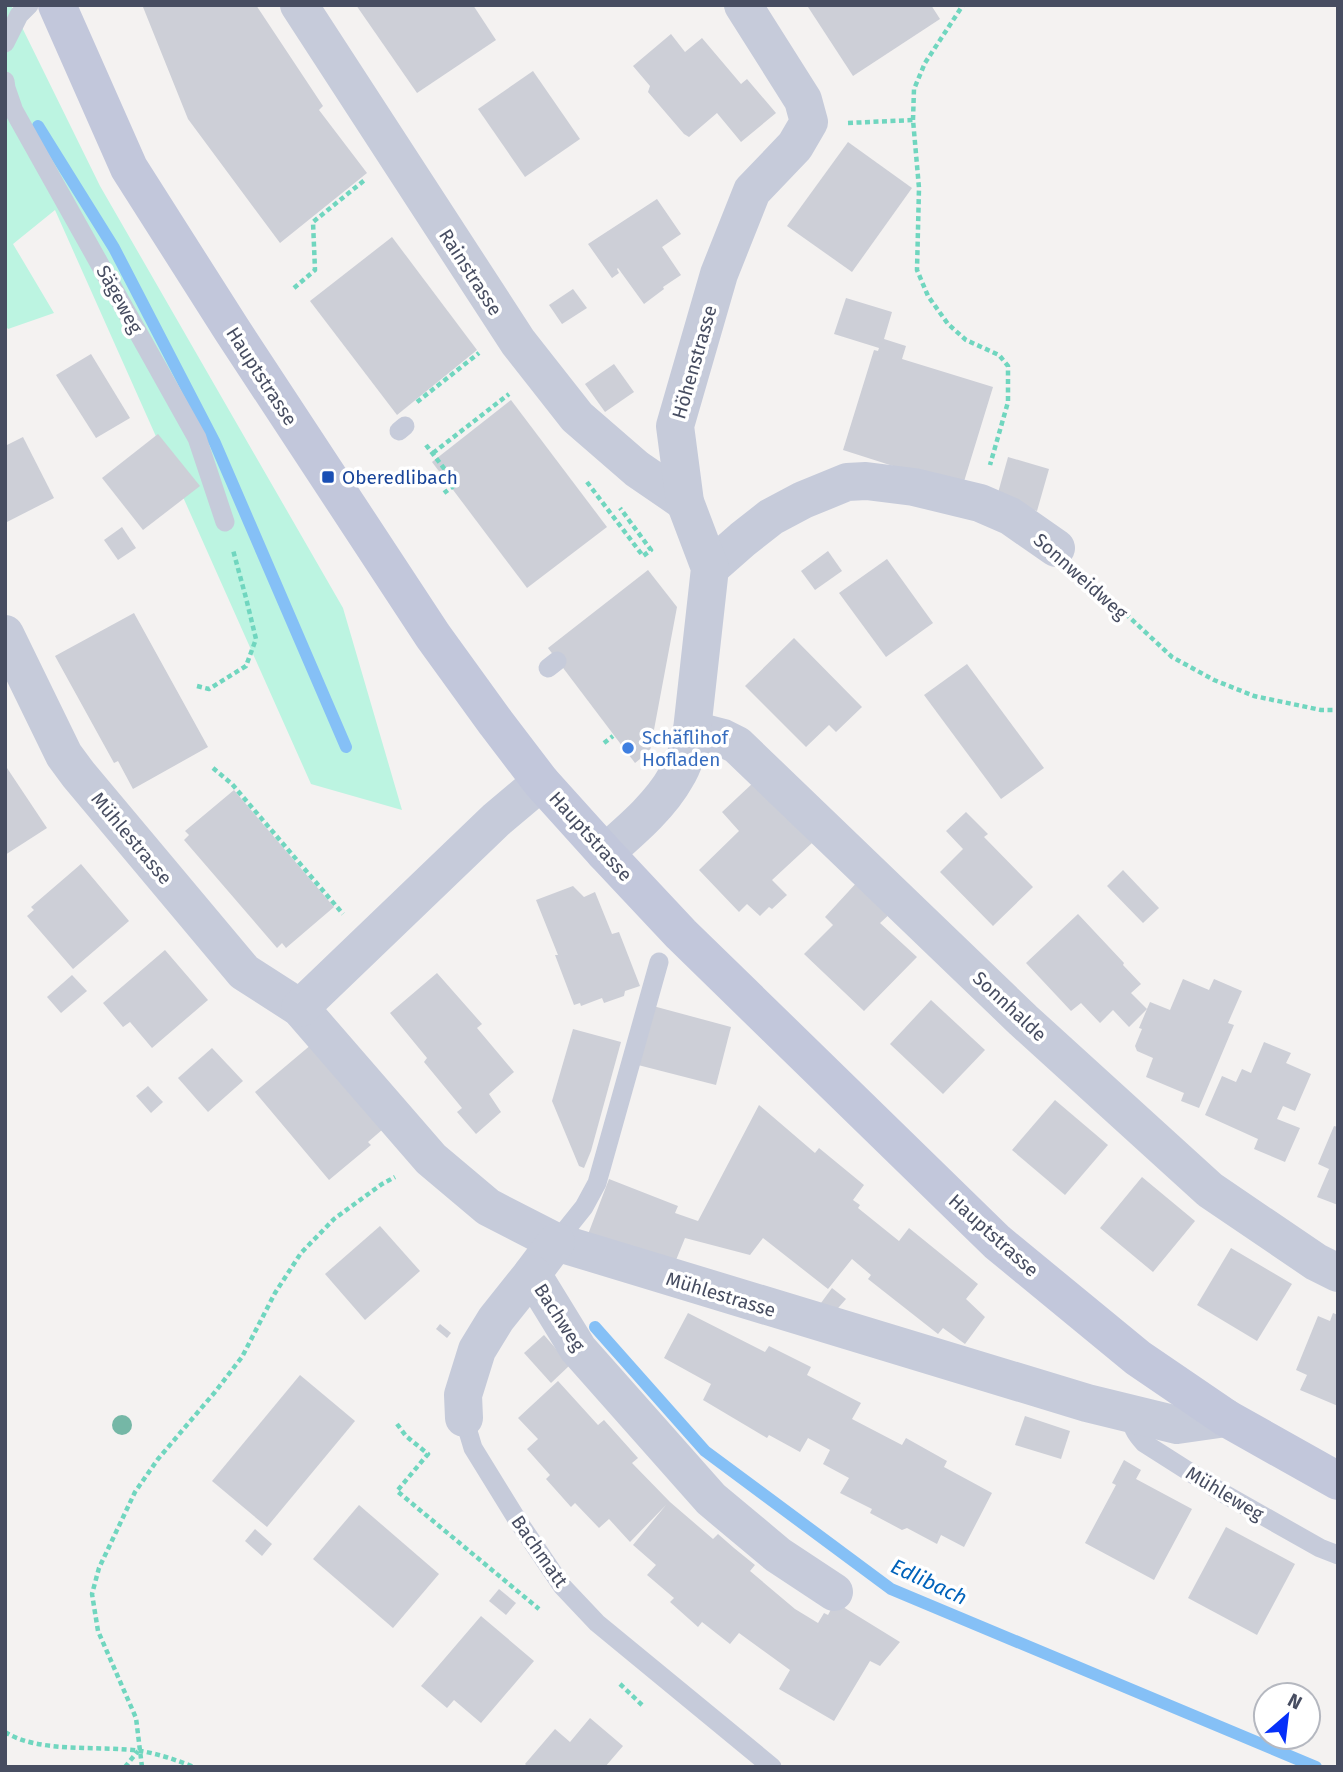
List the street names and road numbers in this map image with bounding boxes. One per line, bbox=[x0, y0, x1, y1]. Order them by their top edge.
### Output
street label: Rainstrasse bbox=[434, 225, 507, 320]
street label: Sägeweg bbox=[91, 261, 148, 337]
street label: Höhenstrasse bbox=[667, 303, 722, 422]
street label: Hauptstrasse bbox=[221, 323, 302, 430]
street label: Sonnweidweg bbox=[1029, 528, 1132, 625]
street label: Hauptstrasse bbox=[544, 787, 637, 886]
street label: Mühlestrasse bbox=[86, 788, 177, 889]
street label: Sonnhalde bbox=[968, 967, 1051, 1046]
street label: Hauptstrasse bbox=[944, 1189, 1043, 1282]
street label: Mühlestrasse bbox=[663, 1267, 778, 1322]
street label: Bachweg bbox=[529, 1279, 590, 1355]
street label: Mühleweg bbox=[1182, 1461, 1268, 1526]
street label: Bachmatt bbox=[507, 1511, 573, 1592]

